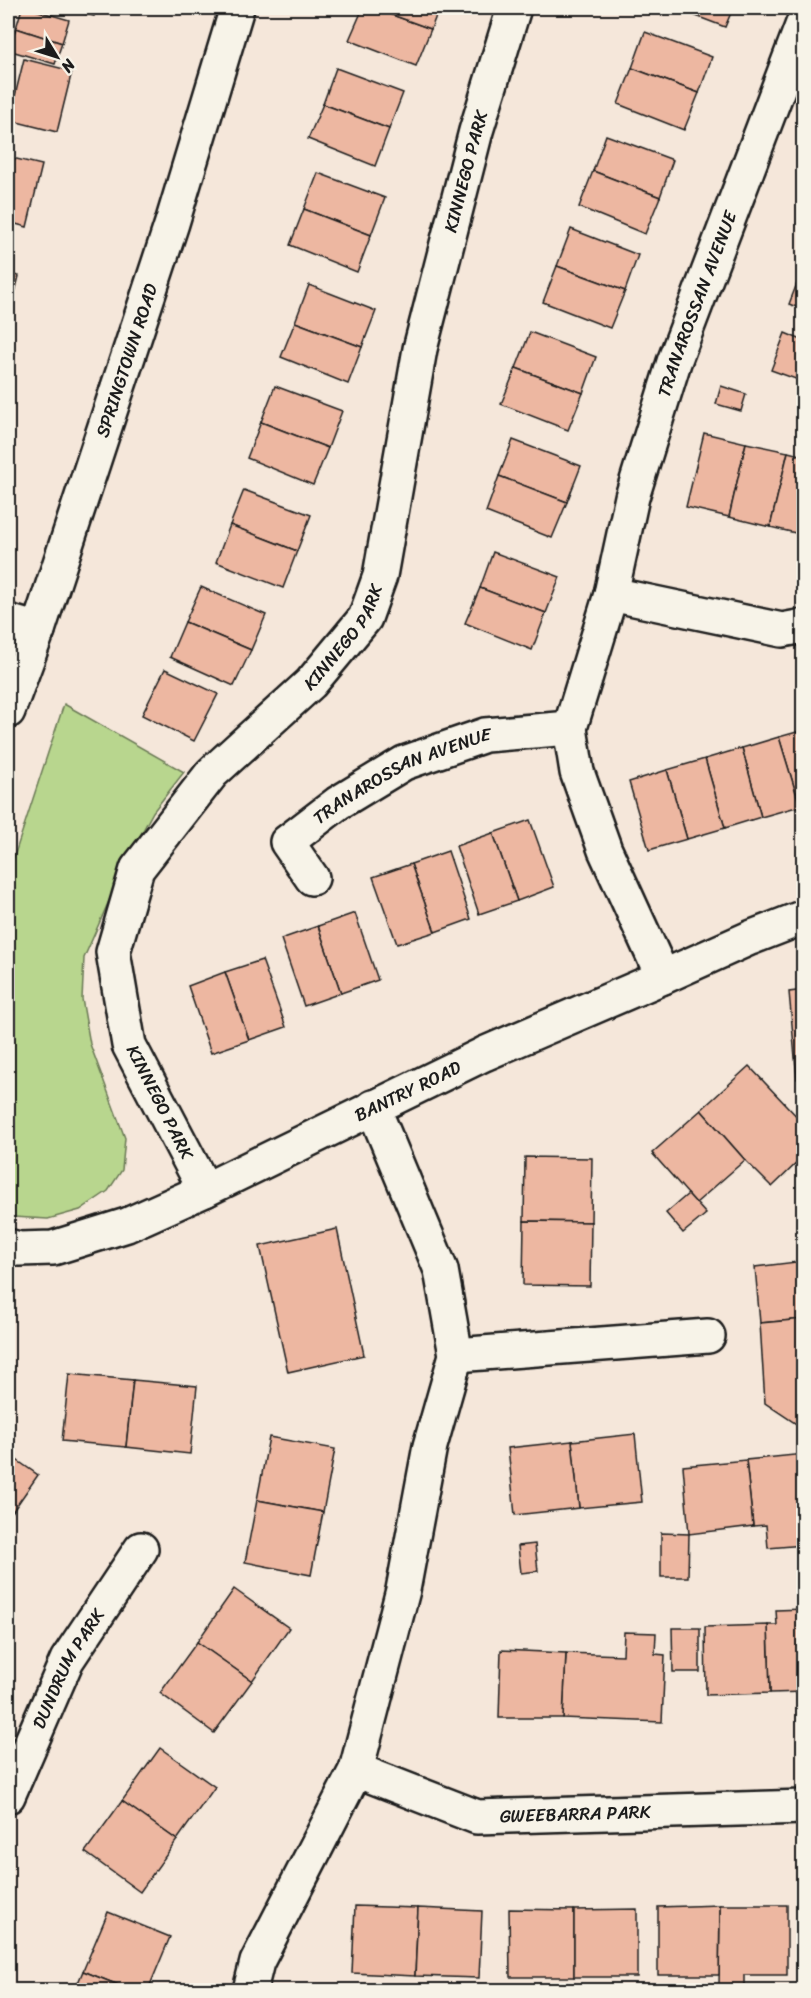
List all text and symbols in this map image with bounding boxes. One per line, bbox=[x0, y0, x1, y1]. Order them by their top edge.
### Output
north arrow bbox=[27, 27, 87, 87]
text: N bbox=[53, 52, 84, 80]
street label: KINNEGO PARK bbox=[435, 105, 498, 236]
street label: TRANAROSSAN AVENUE bbox=[648, 205, 746, 401]
street label: SPRINGTOWN ROAD bbox=[86, 279, 167, 442]
street label: KINNEGO PARK bbox=[296, 579, 392, 699]
street label: TRANAROSSAN AVENUE bbox=[306, 719, 493, 833]
street label: KINNEGO PARK bbox=[117, 1039, 203, 1166]
street label: BANTRY ROAD bbox=[349, 1051, 467, 1131]
street label: DUNDRUM PARK bbox=[23, 1601, 114, 1734]
street label: GWEEBARRA PARK bbox=[499, 1796, 652, 1832]

